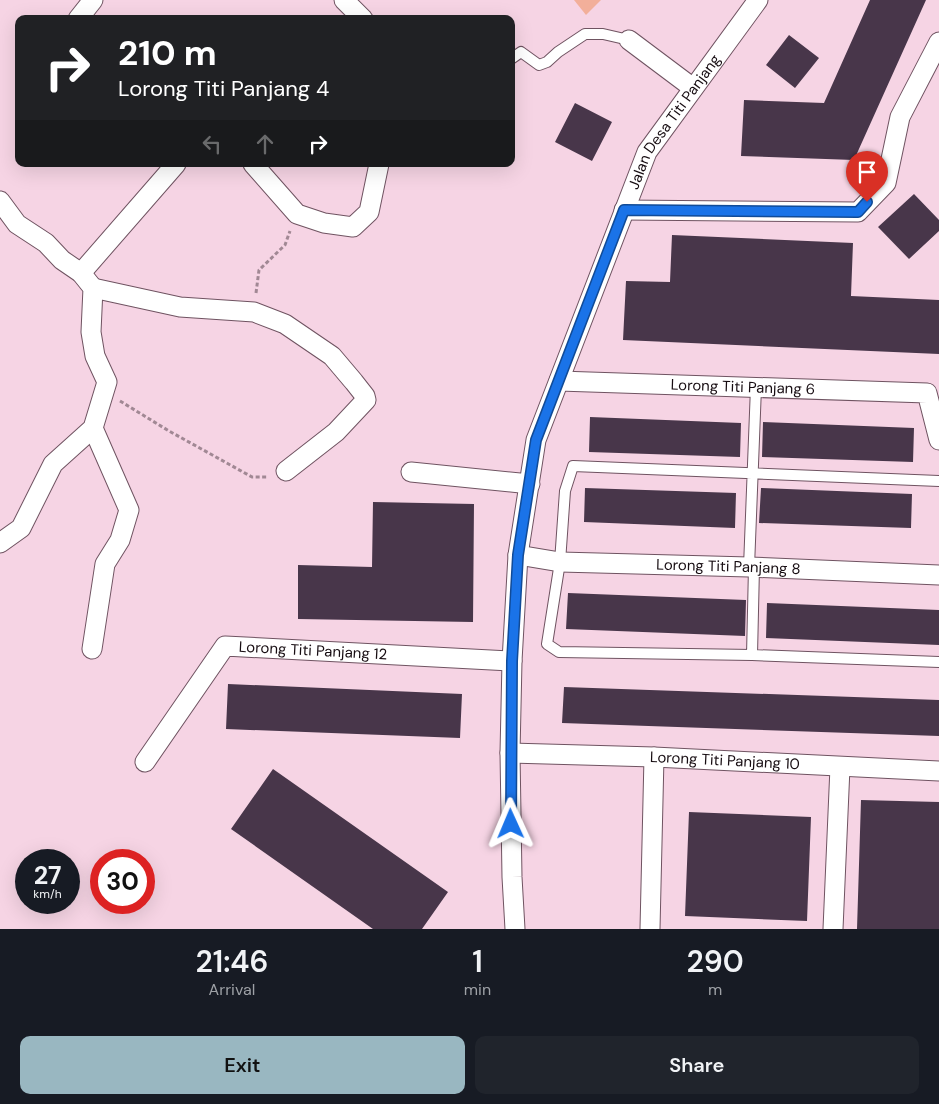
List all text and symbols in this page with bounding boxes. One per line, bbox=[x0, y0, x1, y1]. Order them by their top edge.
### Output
text: 210 m bbox=[118, 30, 217, 76]
icon: right bbox=[35, 35, 100, 100]
street label: Jalan Desa Titi Panjang bbox=[624, 50, 725, 192]
text: Lorong Titi Panjang 4 bbox=[118, 74, 329, 103]
icon: left bbox=[198, 130, 226, 158]
icon: ahead bbox=[251, 130, 279, 158]
icon: right bbox=[304, 130, 332, 158]
pin bbox=[846, 151, 888, 202]
icon: arrive bbox=[853, 158, 881, 186]
street label: Lorong Titi Panjang 6 bbox=[670, 375, 815, 399]
street label: Lorong Titi Panjang 8 bbox=[656, 555, 801, 579]
street label: Lorong Titi Panjang 12 bbox=[238, 637, 388, 664]
street label: Lorong Titi Panjang 10 bbox=[650, 747, 800, 774]
position arrow bbox=[484, 797, 536, 849]
speed limit sign: 30 bbox=[90, 849, 155, 914]
text: 27 bbox=[34, 859, 61, 892]
text: km/h bbox=[33, 886, 62, 902]
text: 21:46 bbox=[195, 942, 268, 981]
text: 1 bbox=[472, 942, 483, 981]
text: 290 bbox=[687, 942, 744, 981]
text: Arrival bbox=[209, 979, 255, 1000]
text: min bbox=[464, 979, 491, 1000]
text: m bbox=[708, 979, 722, 1000]
button: Exit bbox=[20, 1036, 465, 1094]
button: Share bbox=[475, 1036, 919, 1094]

